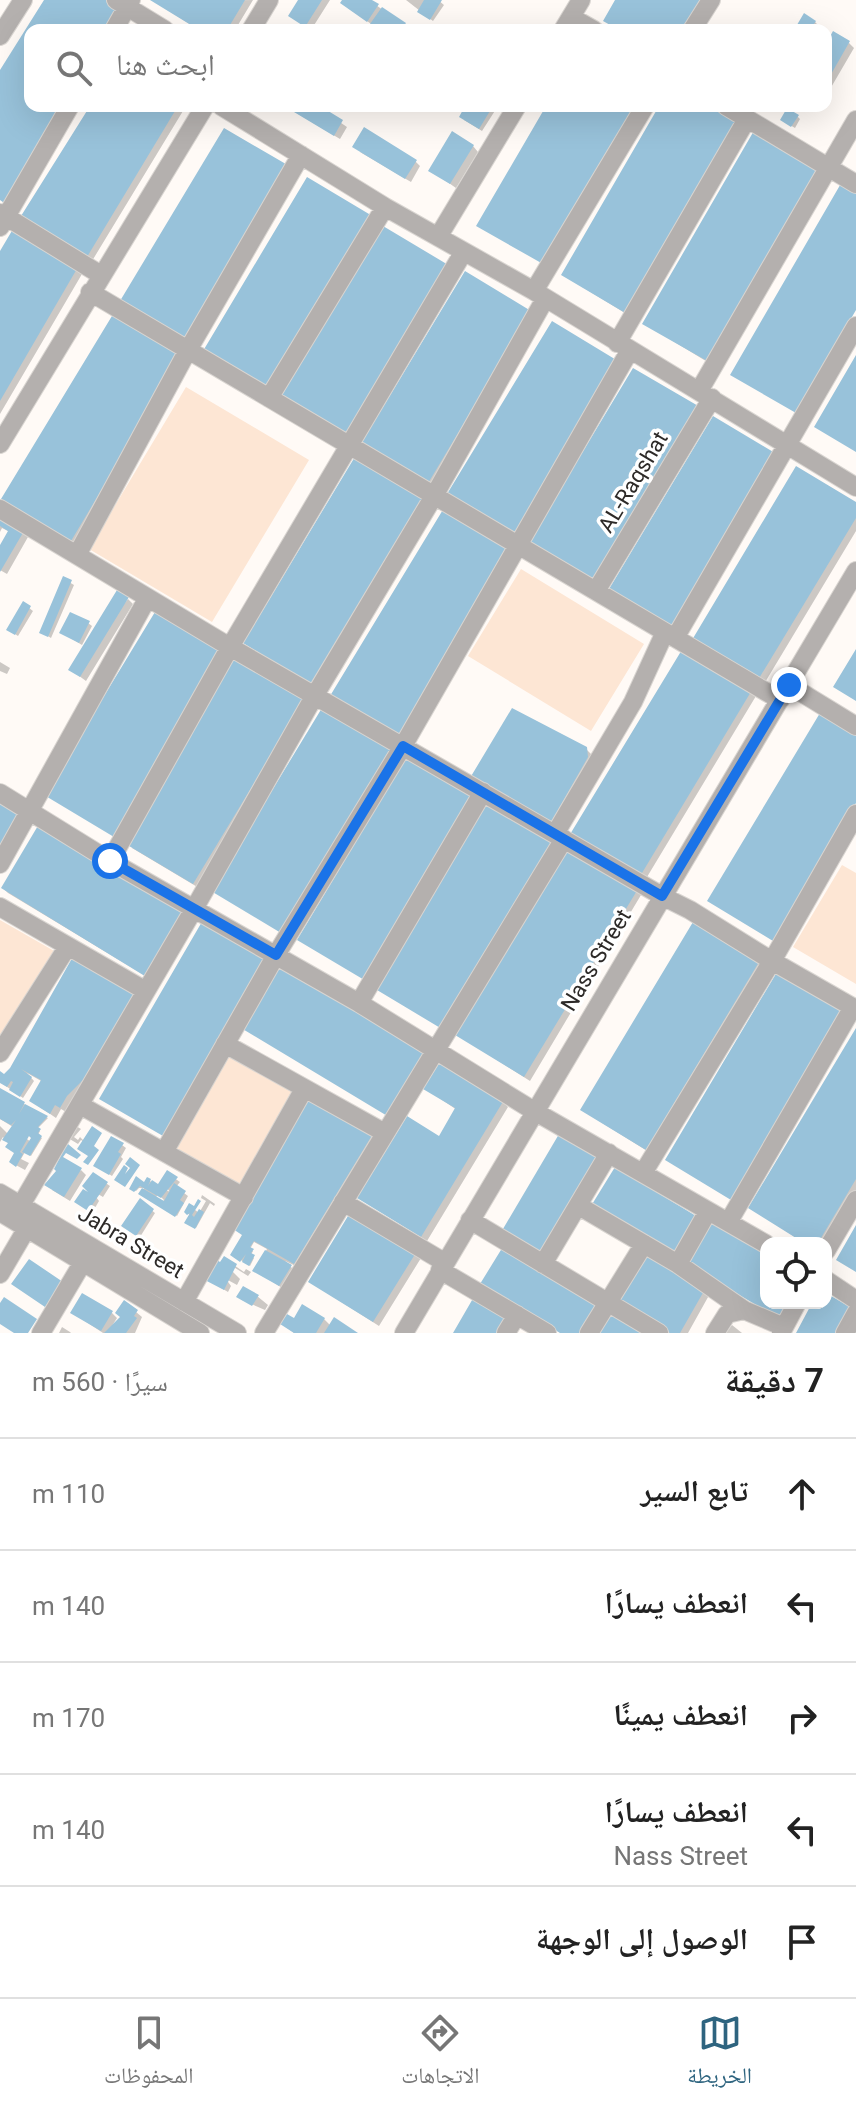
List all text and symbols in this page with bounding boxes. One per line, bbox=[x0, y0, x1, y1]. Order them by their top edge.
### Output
search box bbox=[24, 24, 832, 112]
icon: search bbox=[52, 46, 96, 90]
text: ابحث هنا bbox=[116, 47, 215, 82]
street label: AL-Raqshat bbox=[593, 427, 673, 537]
route end bbox=[771, 667, 807, 703]
route start bbox=[92, 843, 128, 879]
street label: Nass Street bbox=[556, 905, 636, 1015]
street label: Jabra Street bbox=[74, 1201, 188, 1283]
map controls bbox=[760, 1237, 832, 1309]
button: locate bbox=[760, 1237, 832, 1309]
text: 7 دقيقة bbox=[725, 1360, 824, 1400]
text: سيرًا · 560 m bbox=[32, 1367, 168, 1397]
icon: ahead bbox=[780, 1472, 824, 1516]
text: تابع السير bbox=[640, 1473, 748, 1508]
text: 110 m bbox=[32, 1479, 105, 1509]
icon: left bbox=[780, 1584, 824, 1628]
text: انعطف يسارًا bbox=[605, 1585, 748, 1620]
text: 140 m bbox=[32, 1591, 105, 1621]
icon: right bbox=[780, 1696, 824, 1740]
text: انعطف يمينًا bbox=[613, 1697, 748, 1732]
text: 170 m bbox=[32, 1703, 105, 1733]
text: انعطف يسارًا bbox=[605, 1794, 748, 1829]
icon: left bbox=[780, 1808, 824, 1852]
text: 140 m bbox=[32, 1815, 105, 1845]
text: Nass Street bbox=[613, 1841, 748, 1871]
icon: arrive bbox=[780, 1920, 824, 1964]
text: الوصول إلى الوجهة bbox=[536, 1921, 748, 1956]
tab: المحفوظات bbox=[104, 2011, 193, 2097]
tab: الاتجاهات bbox=[401, 2011, 479, 2097]
tab: الخريطة bbox=[687, 2011, 752, 2097]

